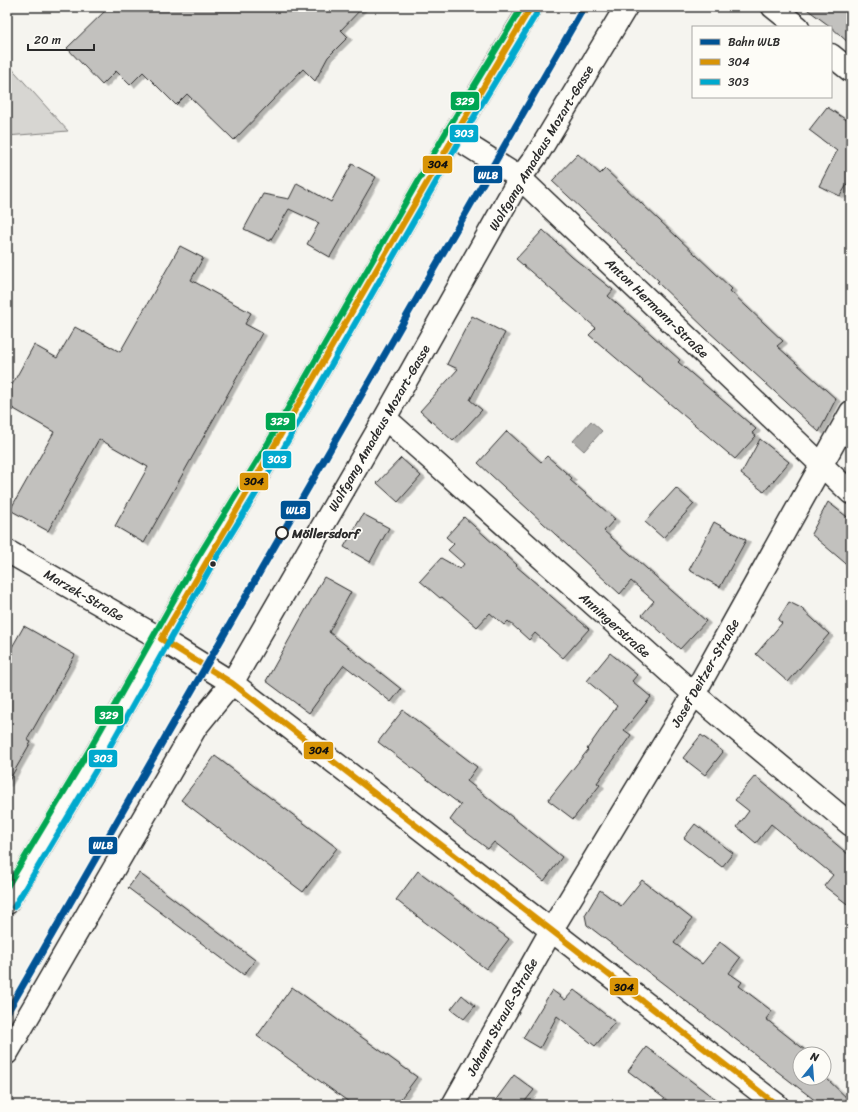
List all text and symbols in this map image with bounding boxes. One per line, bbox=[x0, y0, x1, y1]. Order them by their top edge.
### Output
scale bar bbox=[28, 26, 94, 52]
legend bbox=[692, 26, 832, 98]
text: 20 m bbox=[34, 29, 61, 51]
text: Bahn WLB bbox=[728, 31, 780, 53]
text: 304 bbox=[728, 51, 750, 73]
street label: Wolfgang Amadeus Mozart-Gasse bbox=[482, 61, 600, 235]
text: 303 bbox=[728, 71, 749, 93]
line badge: 329 bbox=[450, 91, 480, 111]
text: 329 bbox=[454, 92, 475, 111]
line badge: 303 bbox=[449, 124, 479, 143]
text: 303 bbox=[453, 124, 474, 143]
line badge: 304 bbox=[422, 155, 453, 174]
text: 304 bbox=[427, 155, 448, 174]
line badge: WLB bbox=[473, 165, 503, 184]
text: WLB bbox=[478, 166, 498, 185]
street label: Anton Hermann-Straße bbox=[599, 251, 715, 364]
street label: Wolfgang Amadeus Mozart-Gasse bbox=[322, 340, 436, 516]
line badge: 329 bbox=[265, 412, 296, 431]
text: 329 bbox=[269, 412, 290, 431]
line badge: 303 bbox=[262, 450, 292, 469]
text: 303 bbox=[266, 450, 287, 469]
line badge: 304 bbox=[239, 472, 269, 491]
text: 304 bbox=[243, 472, 264, 491]
line badge: WLB bbox=[280, 500, 311, 520]
text: WLB bbox=[286, 501, 306, 520]
place label: Möllersdorf bbox=[291, 522, 361, 545]
marker: Möllersdorf bbox=[275, 526, 289, 540]
unlabelled marker bbox=[208, 559, 218, 569]
street label: Marzek-Straße bbox=[39, 563, 129, 628]
street label: Anningerstraße bbox=[573, 586, 656, 664]
street label: Josef Deitzer-Straße bbox=[664, 614, 746, 733]
line badge: 329 bbox=[94, 705, 124, 725]
text: 329 bbox=[98, 706, 119, 725]
line badge: 304 bbox=[303, 741, 334, 760]
text: 304 bbox=[308, 741, 329, 760]
line badge: 303 bbox=[88, 749, 118, 768]
text: 303 bbox=[92, 749, 113, 768]
line badge: WLB bbox=[88, 836, 118, 855]
text: WLB bbox=[93, 836, 113, 855]
street label: Johann Strauß-Straße bbox=[459, 953, 544, 1081]
line badge: 304 bbox=[609, 977, 639, 996]
text: 304 bbox=[613, 978, 634, 997]
north arrow bbox=[792, 1046, 832, 1086]
text: N bbox=[807, 1046, 822, 1067]

